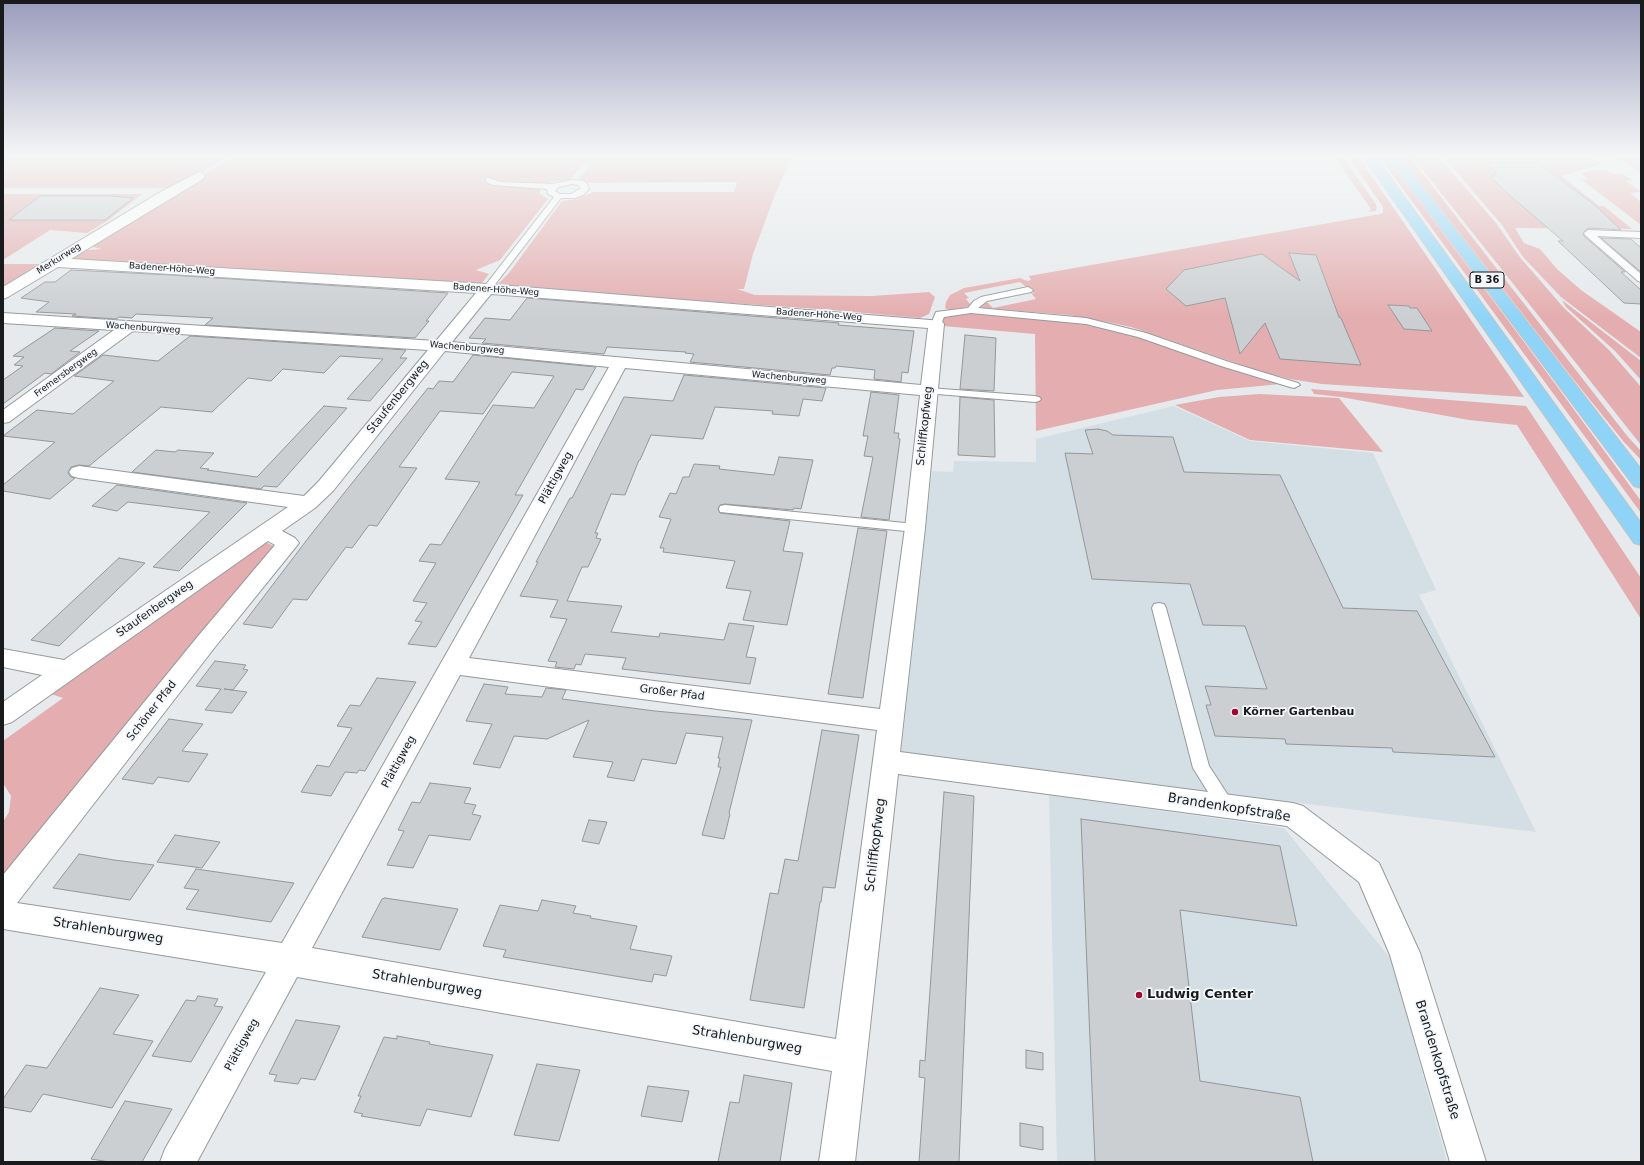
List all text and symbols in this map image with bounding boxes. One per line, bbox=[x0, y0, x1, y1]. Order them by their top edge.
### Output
street label: Merkurweg bbox=[35, 241, 83, 277]
street label: Badener-Höhe-Weg bbox=[128, 261, 216, 277]
road number: B 36 bbox=[1470, 272, 1504, 288]
street label: Badener-Höhe-Weg bbox=[452, 282, 540, 298]
street label: Badener-Höhe-Weg bbox=[775, 307, 863, 323]
street label: Wachenburgweg bbox=[105, 320, 181, 336]
street label: Wachenburgweg bbox=[429, 339, 505, 357]
street label: Fremersbergweg bbox=[32, 346, 100, 400]
street label: Staufenbergweg bbox=[364, 358, 432, 436]
street label: Wachenburgweg bbox=[751, 369, 827, 387]
street label: Schliffkopfweg bbox=[914, 386, 936, 466]
street label: Plättigweg bbox=[536, 450, 576, 506]
street label: Staufenbergweg bbox=[114, 578, 196, 640]
street label: Schöner Pfad bbox=[124, 678, 180, 744]
street label: Großer Pfad bbox=[639, 682, 705, 704]
place label: Körner Gartenbau bbox=[1243, 705, 1354, 719]
marker: Körner Gartenbau bbox=[1230, 707, 1240, 717]
street label: Plättigweg bbox=[379, 734, 419, 790]
street label: Brandenkopfstraße bbox=[1166, 791, 1292, 825]
street label: Schliffkopfweg bbox=[863, 797, 889, 893]
street label: Strahlenburgweg bbox=[52, 915, 164, 947]
street label: Strahlenburgweg bbox=[371, 967, 483, 1001]
place label: Ludwig Center bbox=[1147, 987, 1253, 1003]
marker: Ludwig Center bbox=[1134, 990, 1144, 1000]
street label: Brandenkopfstraße bbox=[1411, 998, 1463, 1122]
street label: Plättigweg bbox=[222, 1017, 262, 1073]
street label: Strahlenburgweg bbox=[691, 1023, 803, 1057]

